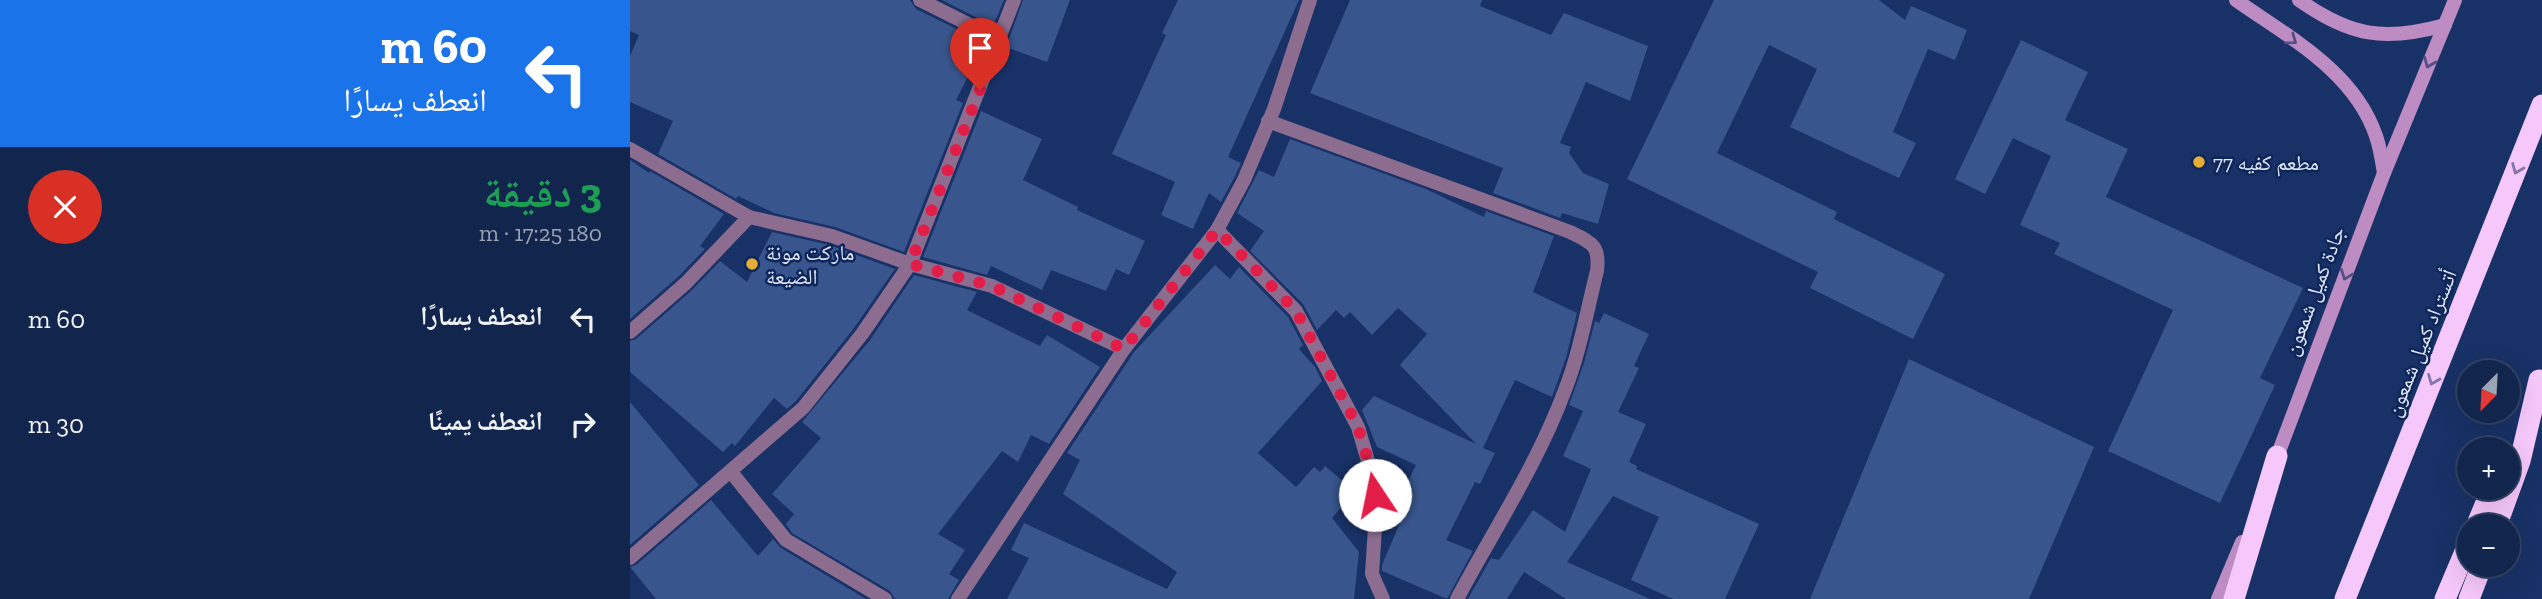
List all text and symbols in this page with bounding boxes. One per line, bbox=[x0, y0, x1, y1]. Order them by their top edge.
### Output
text: 60 m bbox=[380, 17, 487, 76]
pin bbox=[950, 18, 1010, 90]
icon: left bbox=[511, 28, 602, 119]
icon: arrive bbox=[961, 29, 999, 67]
one-way arrow bbox=[2284, 32, 2297, 44]
one-way arrow bbox=[2423, 56, 2437, 69]
text: انعطف يسارًا bbox=[344, 81, 487, 119]
place label: مطعم كفيه 77 bbox=[2213, 150, 2319, 177]
marker: مطعم كفيه 77 bbox=[2191, 154, 2207, 170]
one-way arrow bbox=[2511, 162, 2525, 174]
text: 3 دقيقة bbox=[484, 167, 602, 218]
button: close bbox=[28, 170, 102, 244]
text: 180 m · 17:25 bbox=[479, 219, 602, 247]
street label: جادة كميل شمعون bbox=[2278, 223, 2351, 359]
place label: ماركت مونة الضيعة bbox=[766, 240, 854, 289]
marker: ماركت مونة الضيعة bbox=[744, 256, 760, 272]
street label: أتستراد كميل شمعون bbox=[2380, 266, 2463, 420]
one-way arrow bbox=[2340, 268, 2354, 281]
text: انعطف يسارًا bbox=[420, 300, 543, 332]
icon: left bbox=[564, 300, 602, 338]
text: 60 m bbox=[28, 303, 85, 335]
north arrow bbox=[2457, 360, 2520, 424]
map controls bbox=[2457, 360, 2520, 577]
one-way arrow bbox=[2427, 373, 2441, 385]
text: انعطف يمينًا bbox=[428, 405, 543, 437]
icon: right bbox=[564, 405, 602, 443]
text: 30 m bbox=[28, 408, 84, 440]
button: + bbox=[2457, 437, 2520, 500]
position arrow bbox=[1338, 458, 1412, 532]
button: − bbox=[2457, 514, 2520, 577]

